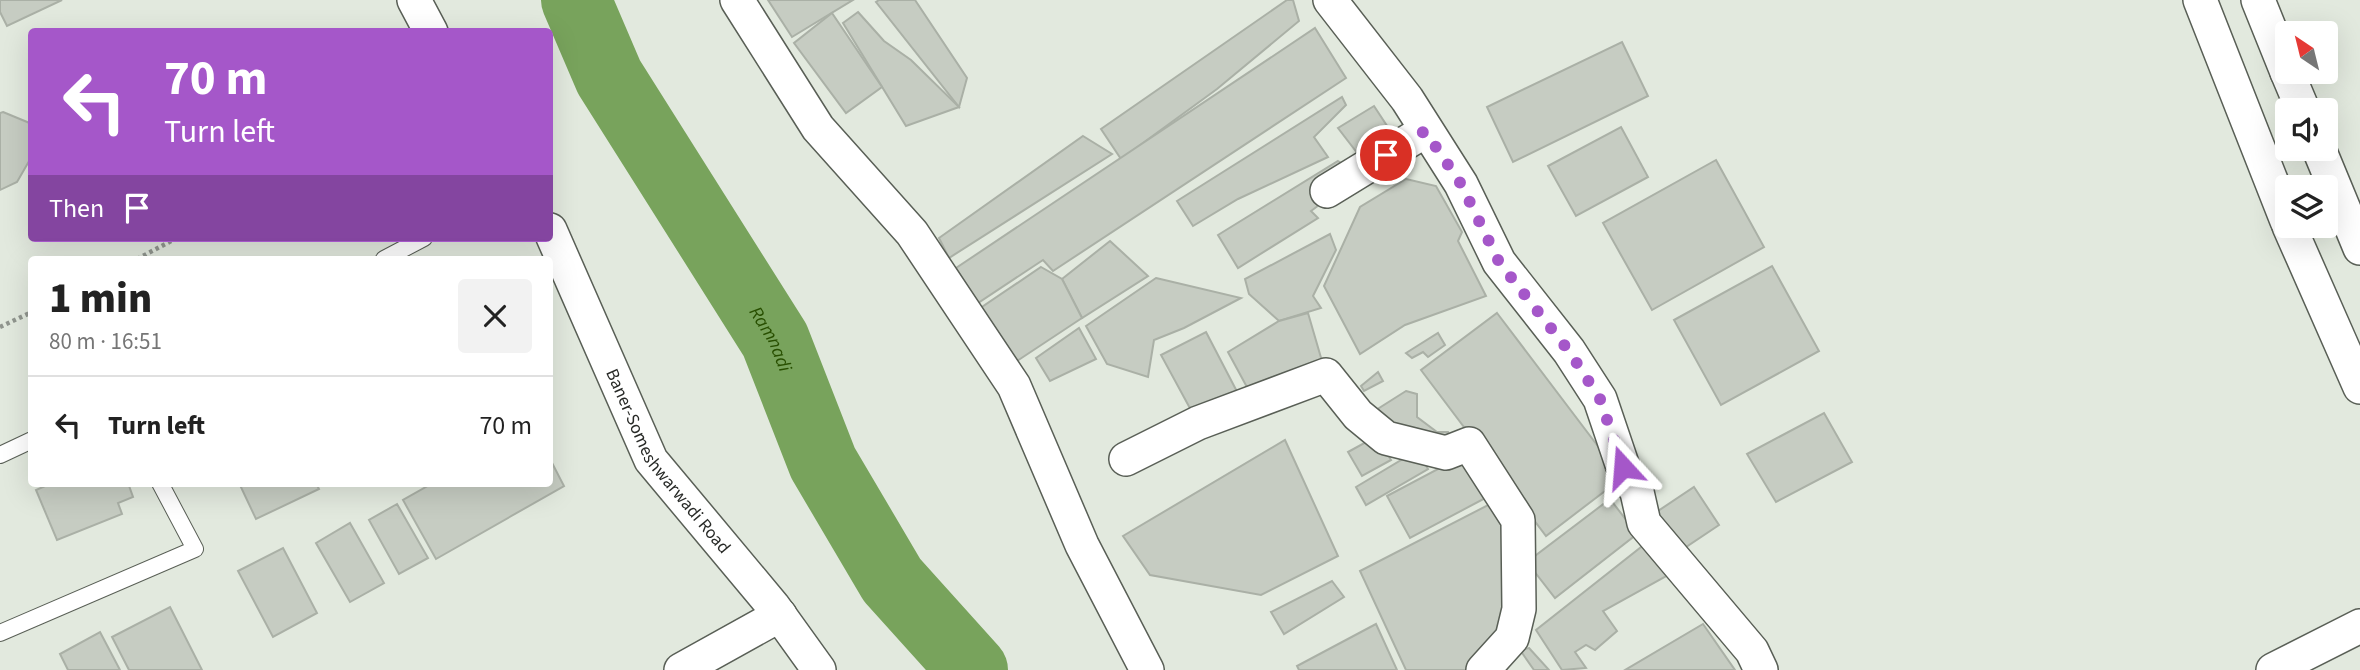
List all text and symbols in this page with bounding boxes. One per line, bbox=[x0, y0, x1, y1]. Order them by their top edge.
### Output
north arrow bbox=[2275, 21, 2338, 84]
map controls bbox=[2275, 21, 2338, 238]
text: 70 m bbox=[164, 44, 268, 114]
icon: left bbox=[49, 56, 140, 147]
button: sound bbox=[2275, 98, 2338, 161]
text: Turn left bbox=[164, 109, 275, 155]
pin bbox=[1356, 125, 1416, 185]
icon: arrive bbox=[1367, 136, 1405, 174]
button: layers bbox=[2275, 175, 2338, 238]
icon: arrive bbox=[118, 189, 156, 227]
text: Then bbox=[49, 190, 104, 227]
text: 1 min bbox=[49, 269, 152, 329]
button: close bbox=[458, 279, 532, 353]
water label: Ramnadi bbox=[742, 301, 798, 376]
text: 80 m · 16:51 bbox=[49, 325, 162, 358]
street label: Baner-Someshwarwadi Road bbox=[599, 365, 736, 559]
icon: left bbox=[49, 406, 87, 444]
text: Turn left bbox=[108, 407, 205, 444]
text: 70 m bbox=[479, 407, 532, 444]
position arrow bbox=[1586, 430, 1660, 504]

